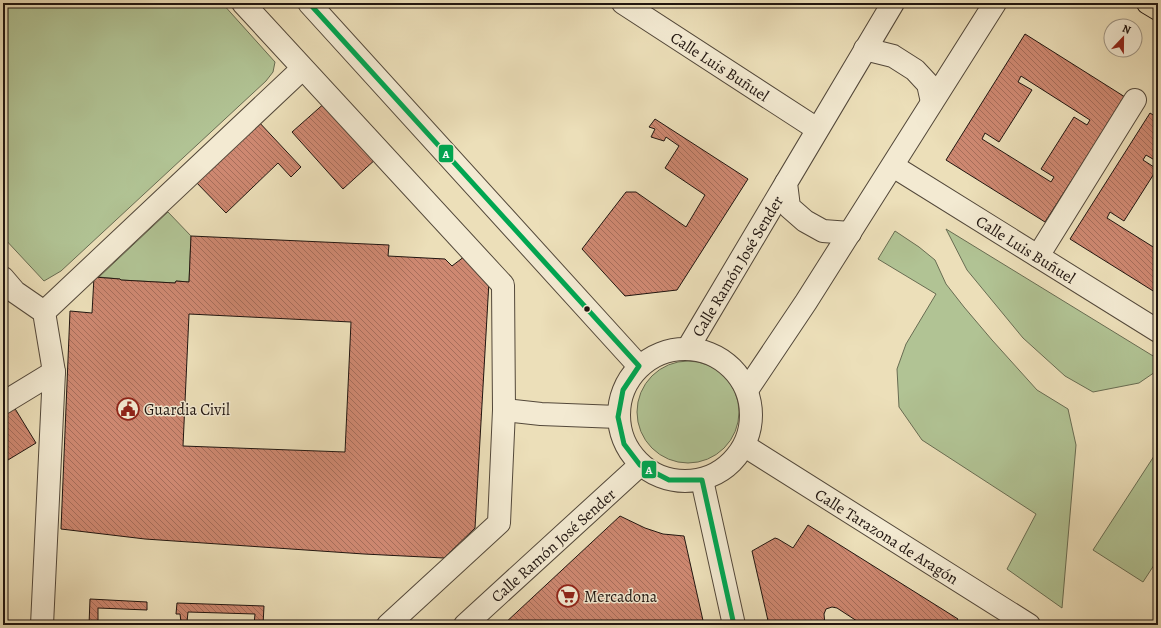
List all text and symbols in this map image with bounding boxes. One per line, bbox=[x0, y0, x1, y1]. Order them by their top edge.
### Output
north arrow bbox=[1103, 18, 1143, 58]
text: N bbox=[1120, 21, 1133, 38]
street label: Calle Luis Buñuel bbox=[666, 27, 773, 107]
line badge: A bbox=[438, 144, 454, 163]
text: A bbox=[442, 147, 450, 162]
street label: Calle Ramón José Sender bbox=[687, 192, 789, 341]
street label: Calle Luis Buñuel bbox=[972, 210, 1079, 289]
unlabelled marker bbox=[582, 304, 592, 314]
public building icon: Guardia Civil bbox=[115, 396, 141, 422]
place label: Guardia Civil bbox=[144, 399, 230, 421]
line badge: A bbox=[641, 460, 657, 479]
text: A bbox=[645, 463, 653, 478]
street label: Calle Ramón José Sender bbox=[486, 484, 621, 608]
street label: Calle Tarazona de Aragón bbox=[811, 484, 963, 590]
supermarket icon: Mercadona bbox=[555, 583, 581, 609]
place label: Mercadona bbox=[584, 586, 658, 608]

